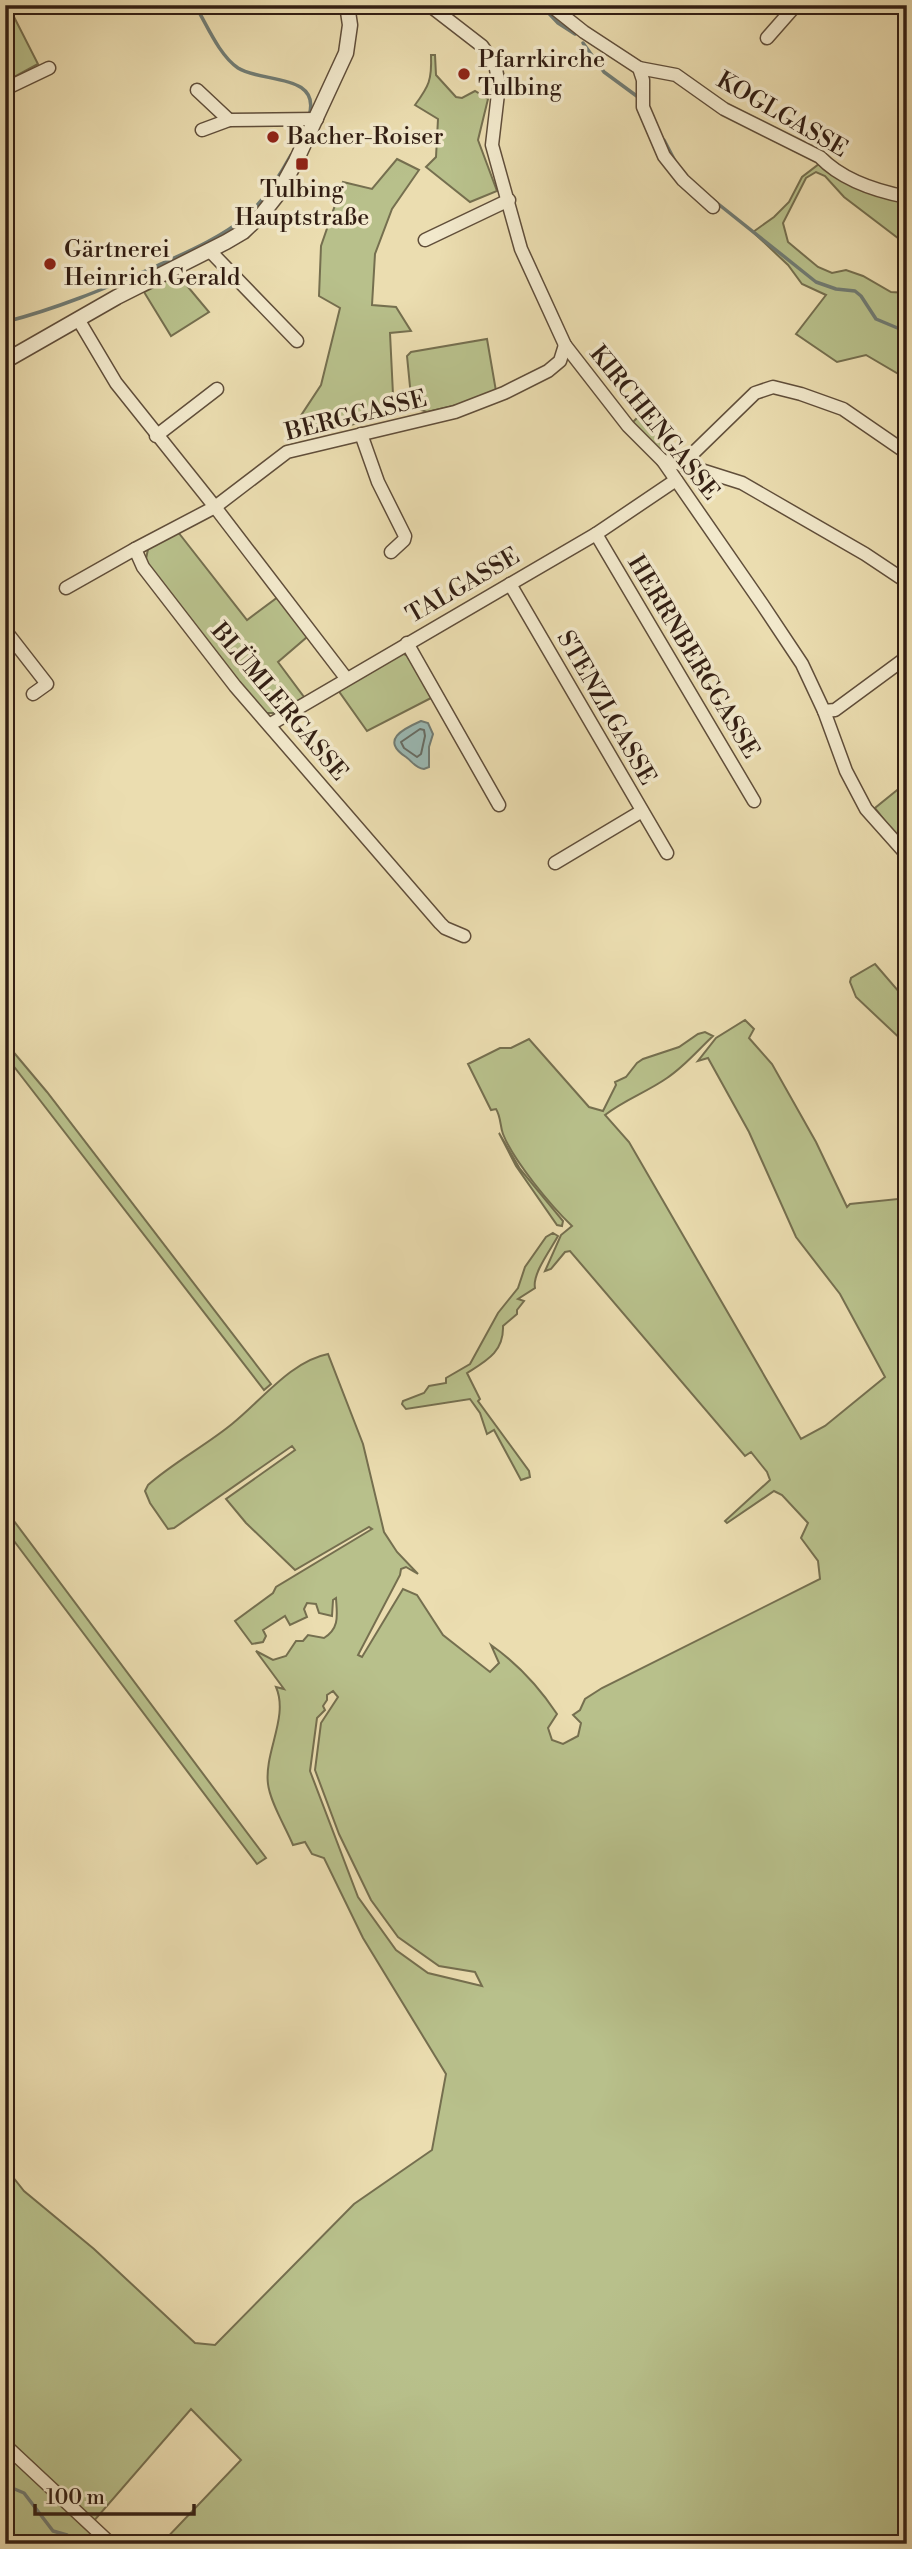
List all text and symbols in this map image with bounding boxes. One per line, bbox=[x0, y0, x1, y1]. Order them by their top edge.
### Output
place label: Pfarrkirche Tulbing bbox=[478, 45, 605, 103]
street label: KOGLGASSE bbox=[711, 65, 853, 165]
marker: Pfarrkirche Tulbing bbox=[456, 66, 472, 82]
place label: Bacher-Roiser bbox=[286, 122, 444, 152]
marker: Bacher-Roiser bbox=[265, 129, 281, 145]
marker: Tulbing Hauptstraße bbox=[294, 156, 310, 172]
place label: Tulbing Hauptstraße bbox=[235, 175, 369, 233]
place label: Gärtnerei Heinrich Gerald bbox=[64, 235, 241, 293]
marker: Gärtnerei Heinrich Gerald bbox=[42, 256, 58, 272]
street label: KIRCHENGASSE bbox=[582, 340, 726, 506]
street label: BERGGASSE bbox=[281, 384, 430, 448]
street label: TALGASSE bbox=[401, 541, 525, 631]
street label: HERRNBERGGASSE bbox=[620, 550, 766, 764]
street label: BLÜMLERGASSE bbox=[203, 615, 355, 787]
street label: STENZLGASSE bbox=[550, 625, 662, 791]
scale bar bbox=[35, 2472, 194, 2516]
text: 100 m bbox=[46, 2485, 105, 2511]

